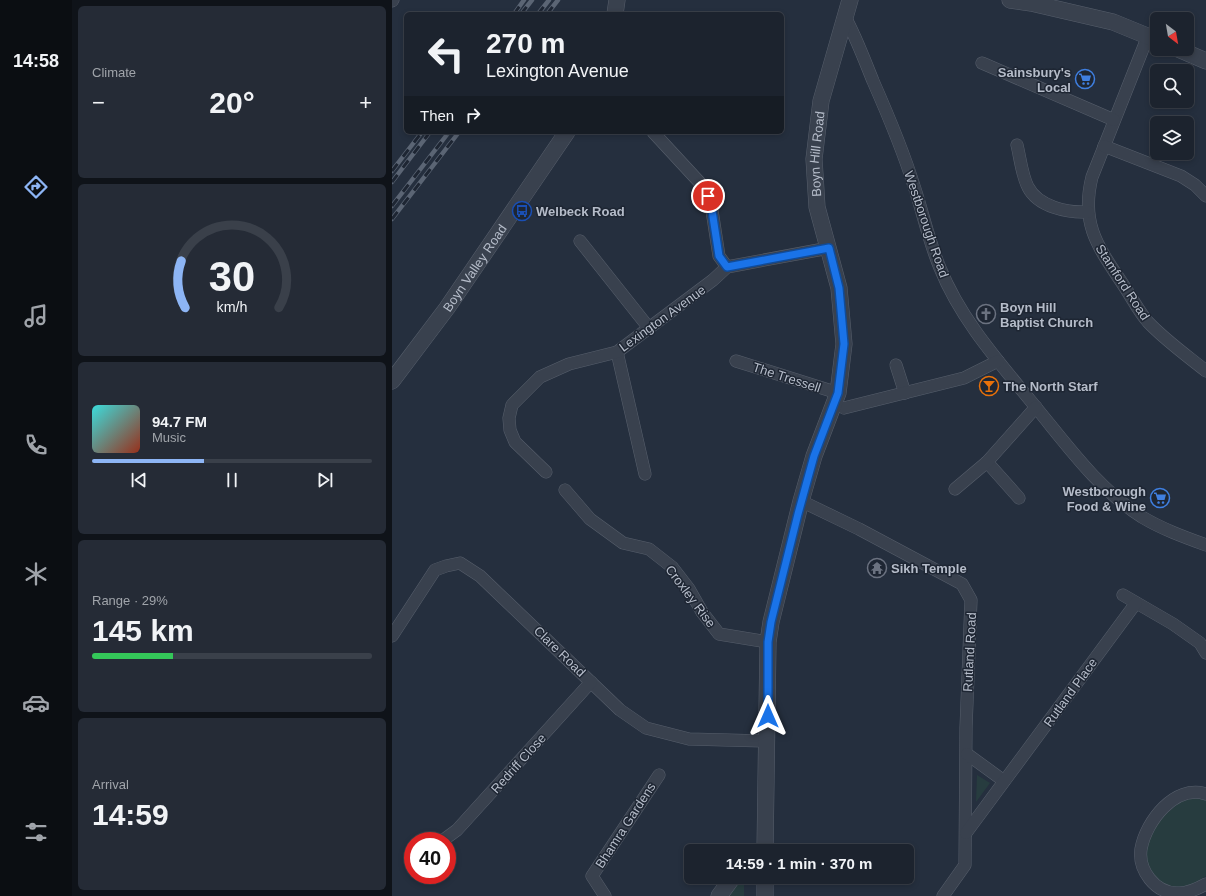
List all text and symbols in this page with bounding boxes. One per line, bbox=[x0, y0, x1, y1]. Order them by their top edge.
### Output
north arrow bbox=[1150, 12, 1194, 56]
map controls bbox=[1150, 12, 1194, 160]
icon: left bbox=[420, 28, 472, 80]
text: 270 m bbox=[486, 28, 565, 59]
text: 14:58 bbox=[13, 51, 59, 71]
text: Lexington Avenue bbox=[486, 61, 629, 81]
button: search bbox=[1150, 64, 1194, 108]
text: Climate bbox=[92, 65, 136, 80]
place label: Sainsbury's Local bbox=[998, 65, 1071, 95]
supermarket icon: Sainsbury's Local bbox=[1074, 68, 1096, 90]
text: 20° bbox=[209, 86, 255, 119]
text: − bbox=[92, 90, 105, 115]
text: + bbox=[359, 90, 372, 115]
icon: right bbox=[462, 104, 484, 126]
text: Then bbox=[420, 107, 454, 124]
street label: Boyn Hill Road bbox=[807, 110, 828, 197]
button: layers bbox=[1150, 116, 1194, 160]
street label: Westborough Road bbox=[901, 169, 952, 279]
icon: directions bbox=[22, 173, 50, 201]
pin bbox=[691, 179, 725, 213]
icon: arrive bbox=[697, 185, 719, 207]
bus stop icon: Welbeck Road bbox=[511, 200, 533, 222]
place label: Welbeck Road bbox=[536, 204, 625, 219]
street label: Boyn Valley Road bbox=[440, 222, 510, 315]
street label: Stamford Road bbox=[1092, 242, 1153, 323]
text: 30 bbox=[209, 253, 255, 300]
street label: Lexington Avenue bbox=[616, 282, 708, 355]
text: km/h bbox=[217, 299, 248, 315]
place label: Boyn Hill Baptist Church bbox=[1000, 300, 1093, 330]
icon: music bbox=[22, 302, 50, 330]
church icon: Boyn Hill Baptist Church bbox=[975, 303, 997, 325]
street label: The Tressell bbox=[751, 359, 823, 396]
bar icon: The North Starf bbox=[978, 375, 1000, 397]
place label: The North Starf bbox=[1003, 379, 1098, 394]
text: 94.7 FM bbox=[152, 413, 207, 430]
text: Music bbox=[152, 430, 186, 445]
icon: phone bbox=[22, 431, 50, 459]
icon: previous bbox=[128, 469, 150, 491]
icon: pause bbox=[221, 469, 243, 491]
icon: next bbox=[314, 469, 336, 491]
place label: Westborough Food & Wine bbox=[1062, 484, 1146, 514]
supermarket icon: Westborough Food & Wine bbox=[1149, 487, 1171, 509]
temple icon: Sikh Temple bbox=[866, 557, 888, 579]
icon: climate bbox=[22, 560, 50, 588]
place label: Sikh Temple bbox=[891, 561, 967, 576]
street label: Croxley Rise bbox=[662, 562, 719, 630]
text: Range · 29% bbox=[92, 593, 168, 608]
street label: Rutland Road bbox=[960, 612, 979, 692]
text: 145 km bbox=[92, 614, 194, 647]
street label: Clare Road bbox=[531, 623, 589, 680]
street label: Rutland Place bbox=[1041, 655, 1100, 729]
icon: car bbox=[22, 689, 50, 717]
position arrow bbox=[747, 695, 789, 737]
street label: Redriff Close bbox=[488, 730, 549, 796]
text: Arrival bbox=[92, 777, 129, 792]
street label: Bhamra Gardens bbox=[592, 779, 659, 871]
text: 14:59 bbox=[92, 798, 169, 831]
icon: filters bbox=[22, 818, 50, 846]
speed limit sign: 40 bbox=[404, 832, 456, 884]
text: 14:59 · 1 min · 370 m bbox=[726, 855, 872, 872]

